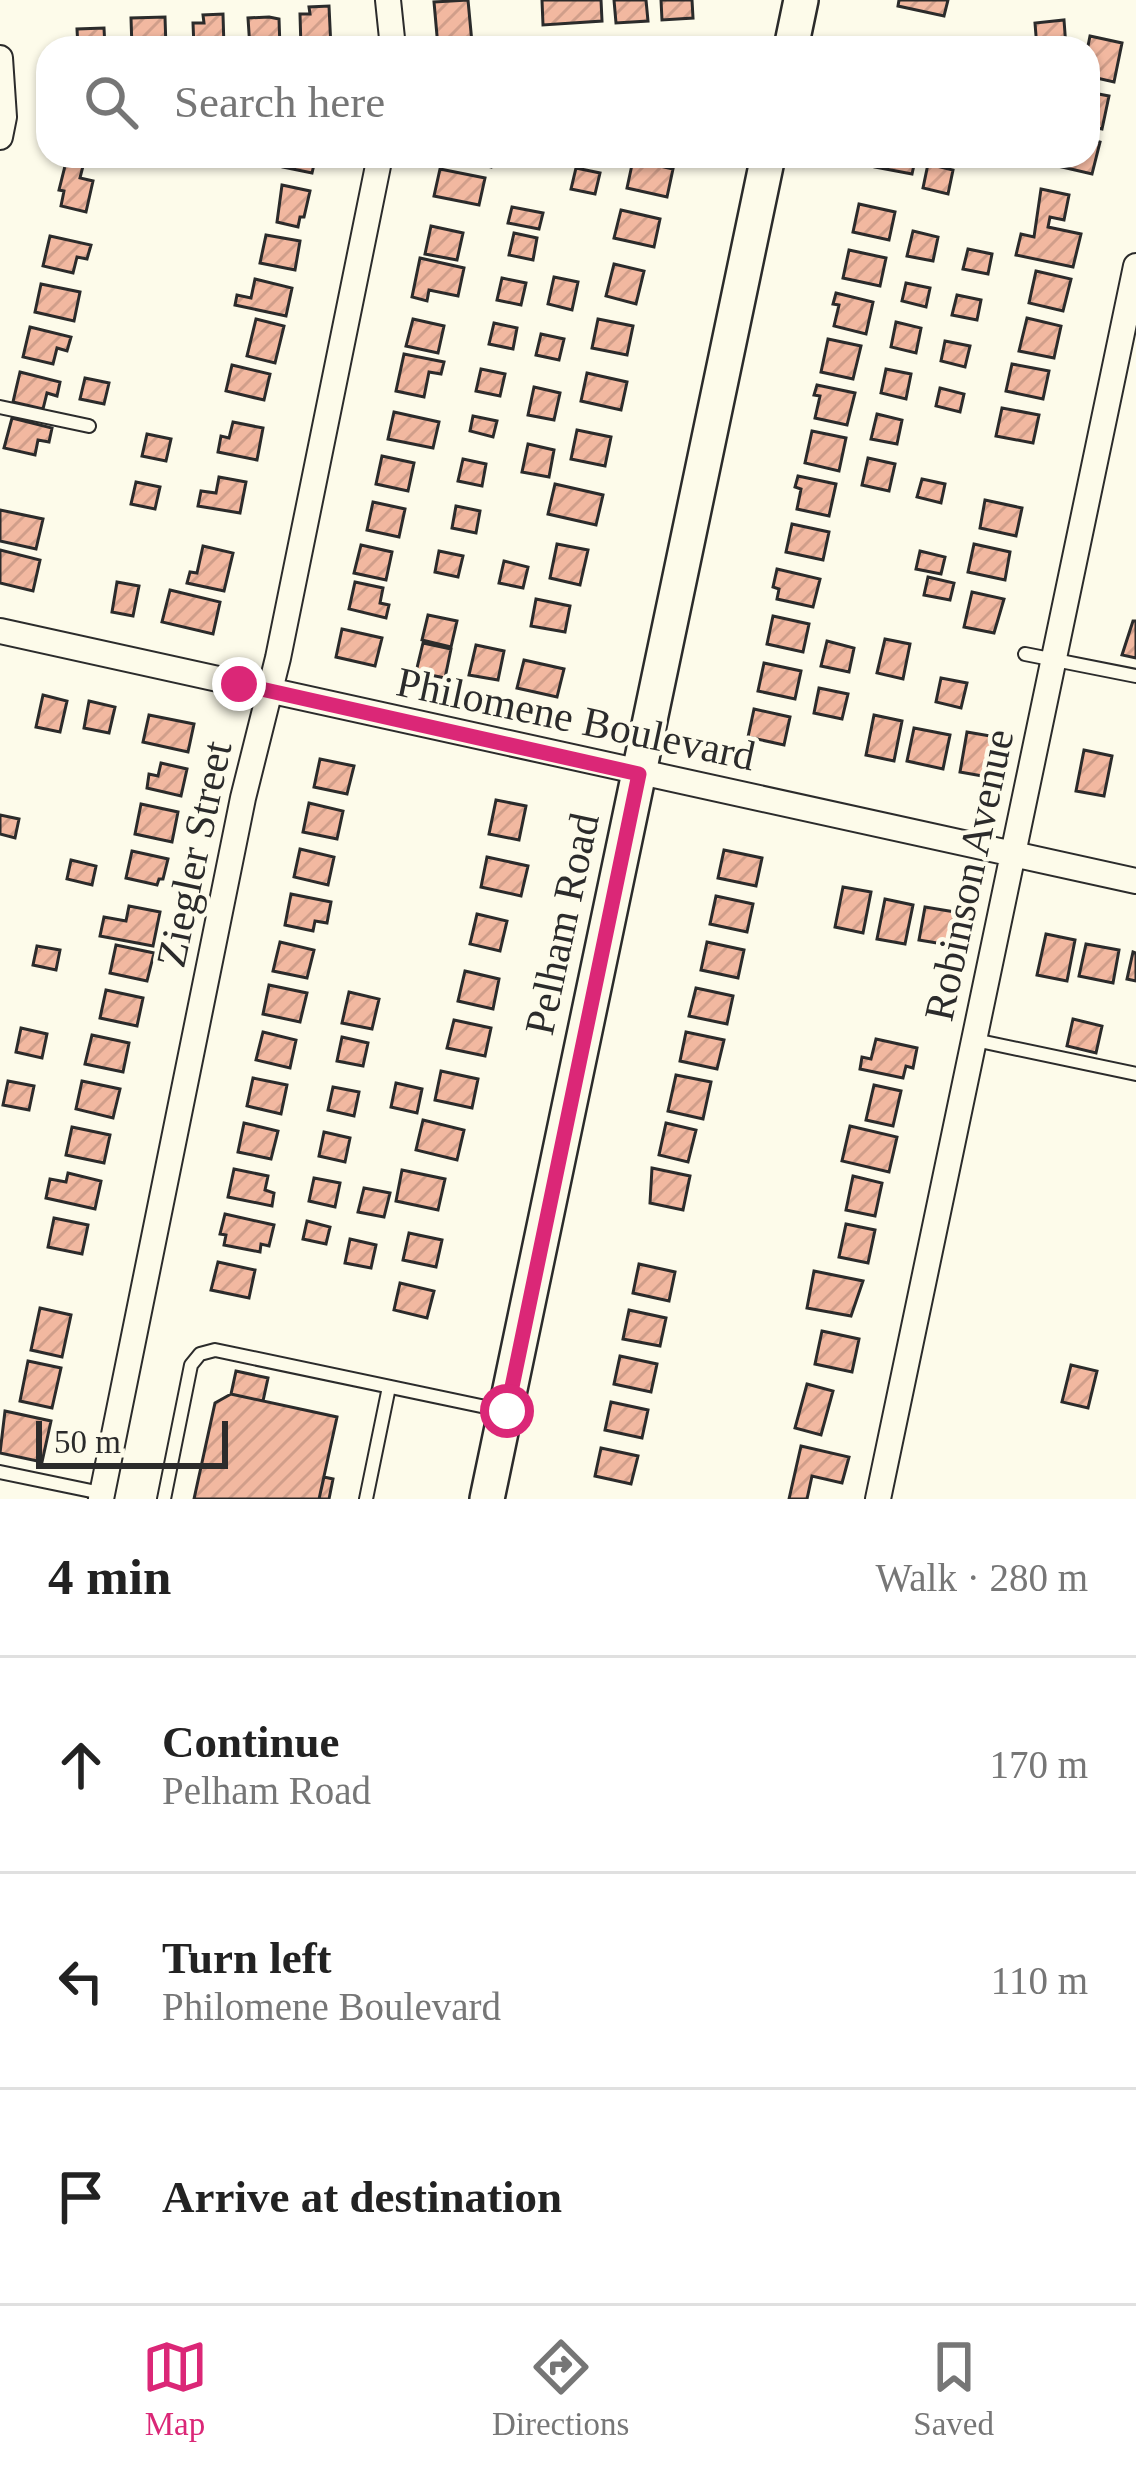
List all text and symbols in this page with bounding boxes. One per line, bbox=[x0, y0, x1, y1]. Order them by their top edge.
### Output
search box bbox=[36, 36, 1100, 168]
icon: search bbox=[78, 69, 144, 135]
text: Search here bbox=[174, 77, 385, 127]
route end bbox=[212, 657, 266, 711]
street label: Philomene Boulevard bbox=[393, 659, 759, 779]
street label: Robinson Avenue bbox=[916, 725, 1022, 1025]
street label: Ziegler Street bbox=[148, 737, 240, 971]
street label: Pelham Road bbox=[516, 809, 608, 1039]
route start bbox=[480, 1384, 534, 1438]
scale bar bbox=[36, 1415, 228, 1468]
text: 50 m bbox=[54, 1424, 121, 1460]
text: 4 min bbox=[48, 1549, 171, 1605]
text: Walk · 280 m bbox=[876, 1556, 1088, 1599]
text: Continue bbox=[162, 1717, 340, 1767]
icon: ahead bbox=[48, 1732, 114, 1798]
text: 170 m bbox=[989, 1743, 1088, 1786]
text: Pelham Road bbox=[162, 1769, 371, 1812]
text: Turn left bbox=[162, 1933, 332, 1983]
icon: left bbox=[48, 1948, 114, 2014]
text: 110 m bbox=[991, 1959, 1088, 2002]
text: Philomene Boulevard bbox=[162, 1985, 501, 2028]
icon: arrive bbox=[48, 2164, 114, 2230]
text: Arrive at destination bbox=[162, 2172, 562, 2222]
tab: Map bbox=[142, 2334, 208, 2443]
tab: Directions bbox=[492, 2334, 629, 2443]
tab: Saved bbox=[913, 2334, 994, 2443]

